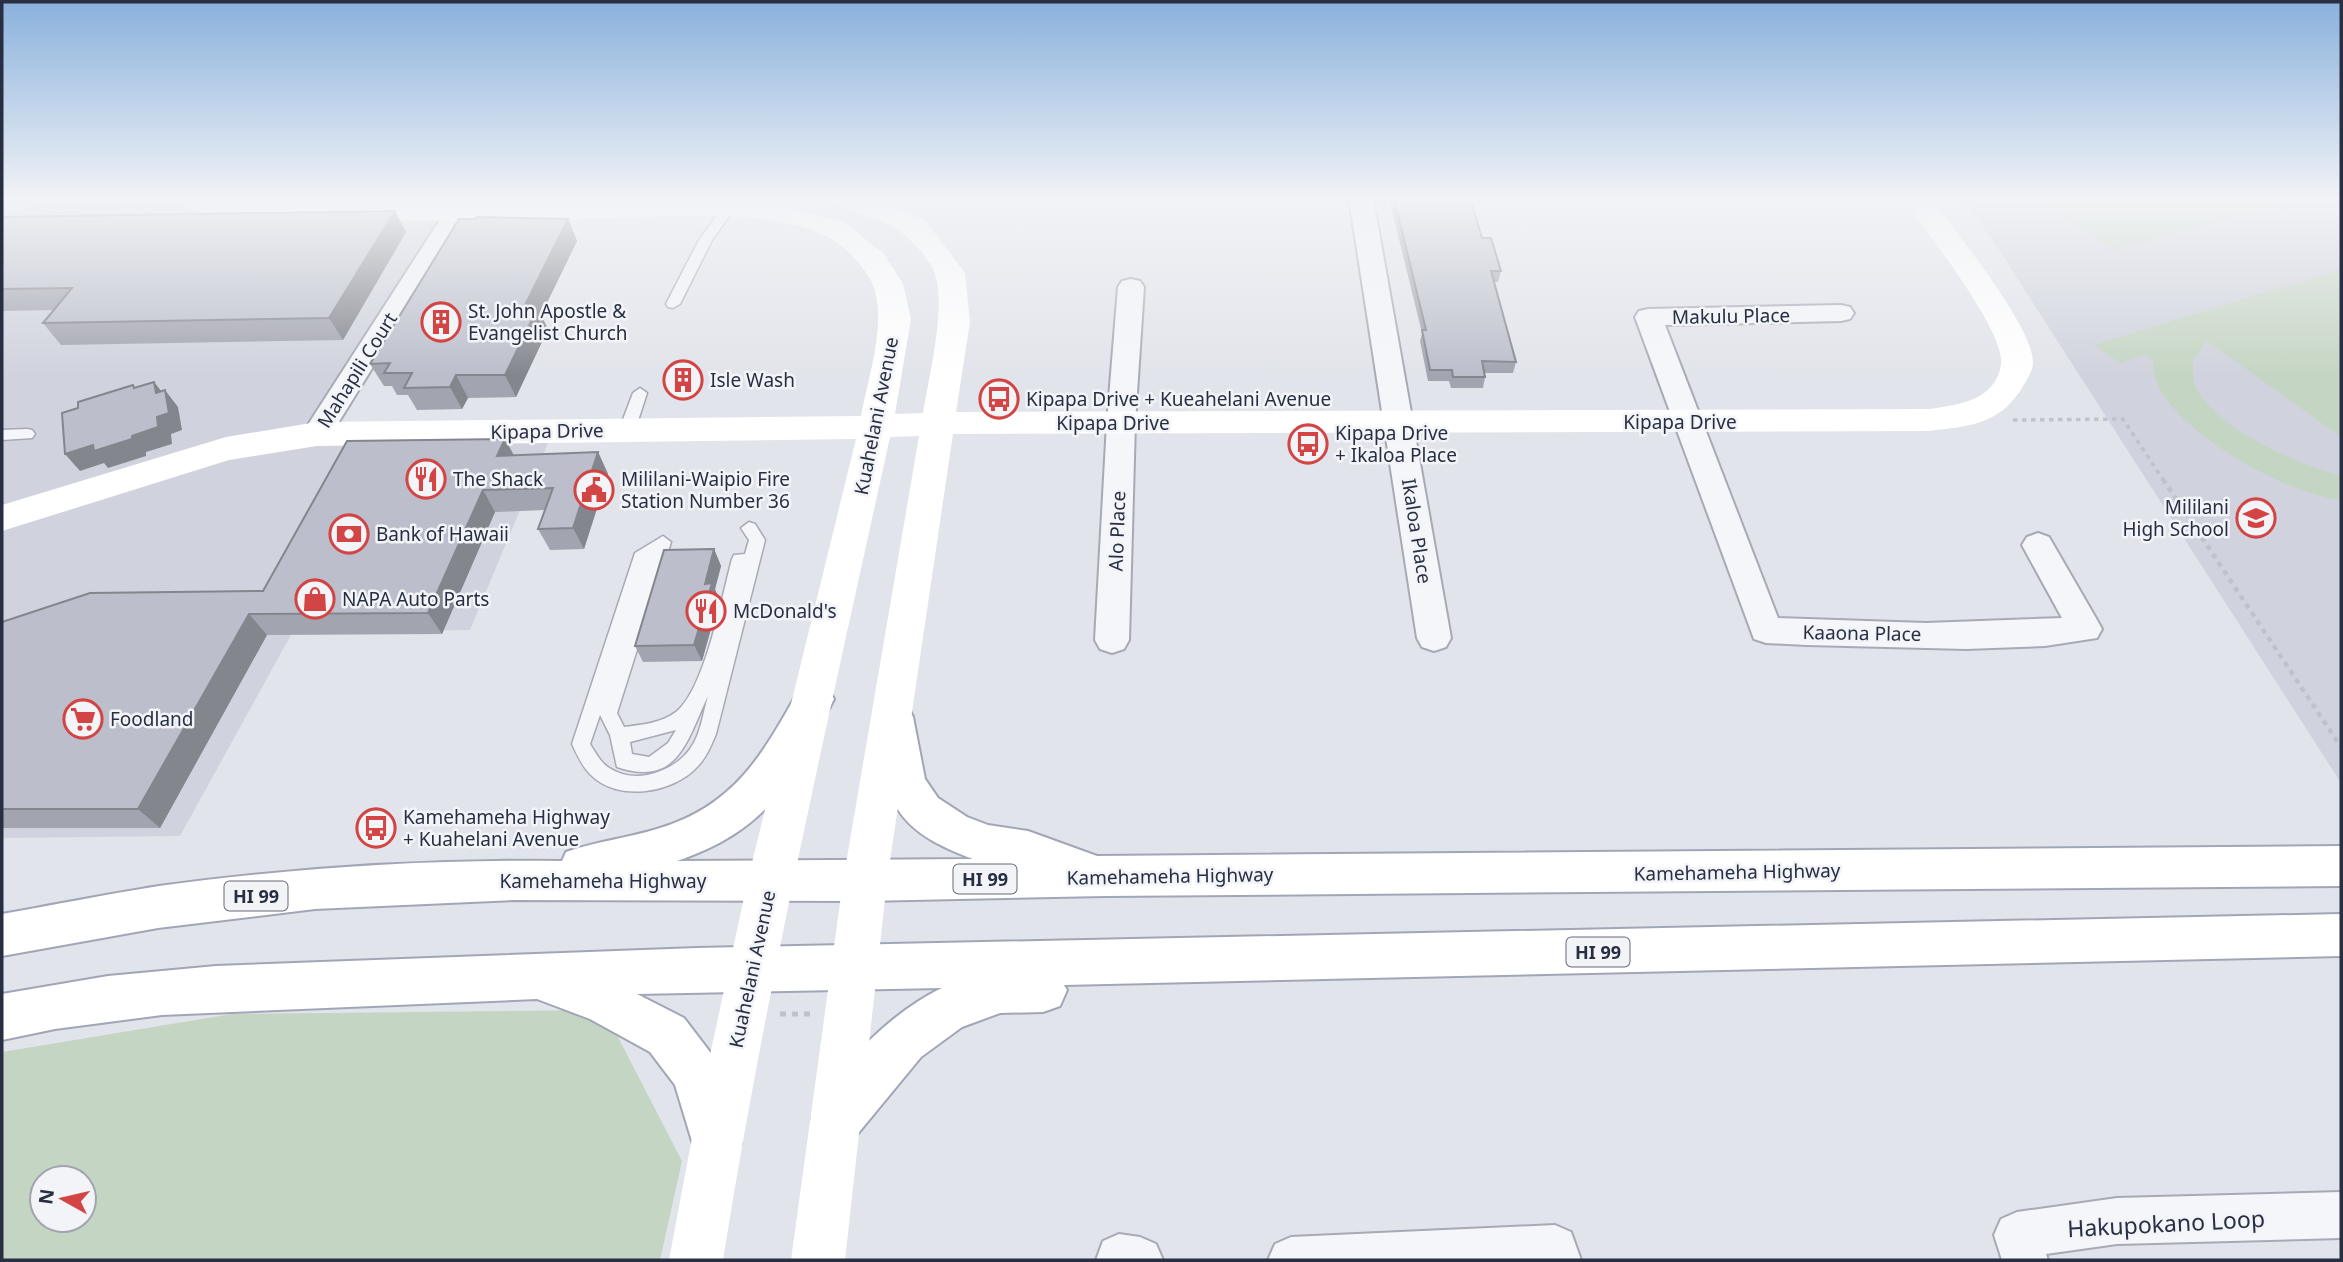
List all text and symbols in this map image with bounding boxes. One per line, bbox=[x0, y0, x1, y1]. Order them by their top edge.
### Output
place label: St. John Apostle & Evangelist Church bbox=[468, 298, 628, 346]
building icon: St. John Apostle & Evangelist Church bbox=[420, 301, 462, 343]
street label: Makulu Place bbox=[1672, 302, 1790, 330]
street label: Mahapili Court bbox=[311, 307, 403, 433]
street label: Kuahelani Avenue bbox=[848, 335, 904, 497]
building icon: Isle Wash bbox=[662, 359, 704, 401]
place label: Isle Wash bbox=[710, 367, 795, 393]
bus stop icon: Kipapa Drive + Kueahelani Avenue bbox=[978, 378, 1020, 420]
place label: Kipapa Drive + Kueahelani Avenue bbox=[1026, 386, 1331, 412]
street label: Kipapa Drive bbox=[1623, 409, 1737, 435]
street label: Kipapa Drive bbox=[1056, 410, 1170, 436]
street label: Kipapa Drive bbox=[490, 417, 604, 445]
place label: Kipapa Drive + Ikaloa Place bbox=[1335, 420, 1457, 468]
bus stop icon: Kipapa Drive + Ikaloa Place bbox=[1287, 423, 1329, 465]
restaurant icon: The Shack bbox=[405, 458, 447, 500]
place label: The Shack bbox=[453, 466, 543, 492]
place label: Mililani-Waipio Fire Station Number 36 bbox=[621, 466, 790, 514]
public building icon: Mililani-Waipio Fire Station Number 36 bbox=[573, 469, 615, 511]
street label: Ikaloa Place bbox=[1396, 477, 1438, 585]
street label: Alo Place bbox=[1103, 490, 1131, 572]
place label: Mililani High School bbox=[2122, 494, 2229, 542]
school or university icon: Mililani High School bbox=[2235, 497, 2277, 539]
bank icon: Bank of Hawaii bbox=[328, 513, 370, 555]
place label: Bank of Hawaii bbox=[376, 521, 509, 547]
shop icon: NAPA Auto Parts bbox=[294, 578, 336, 620]
place label: NAPA Auto Parts bbox=[342, 586, 489, 612]
restaurant icon: McDonald's bbox=[685, 590, 727, 632]
place label: McDonald's bbox=[733, 598, 837, 624]
street label: Kaaona Place bbox=[1802, 619, 1922, 647]
supermarket icon: Foodland bbox=[62, 698, 104, 740]
place label: Foodland bbox=[110, 706, 194, 732]
place label: Kamehameha Highway + Kuahelani Avenue bbox=[403, 804, 610, 852]
bus stop icon: Kamehameha Highway + Kuahelani Avenue bbox=[355, 807, 397, 849]
street label: Kamehameha Highway bbox=[1633, 857, 1841, 887]
street label: Kamehameha Highway bbox=[1066, 861, 1274, 891]
road number: HI 99 bbox=[954, 864, 1016, 894]
street label: Kamehameha Highway bbox=[500, 868, 707, 894]
road number: HI 99 bbox=[224, 882, 288, 911]
street label: Kuahelani Avenue bbox=[723, 888, 781, 1050]
road number: HI 99 bbox=[1566, 937, 1630, 967]
north arrow bbox=[28, 1164, 98, 1234]
text: N bbox=[32, 1187, 60, 1206]
street label: Hakupokano Loop bbox=[2066, 1202, 2266, 1244]

